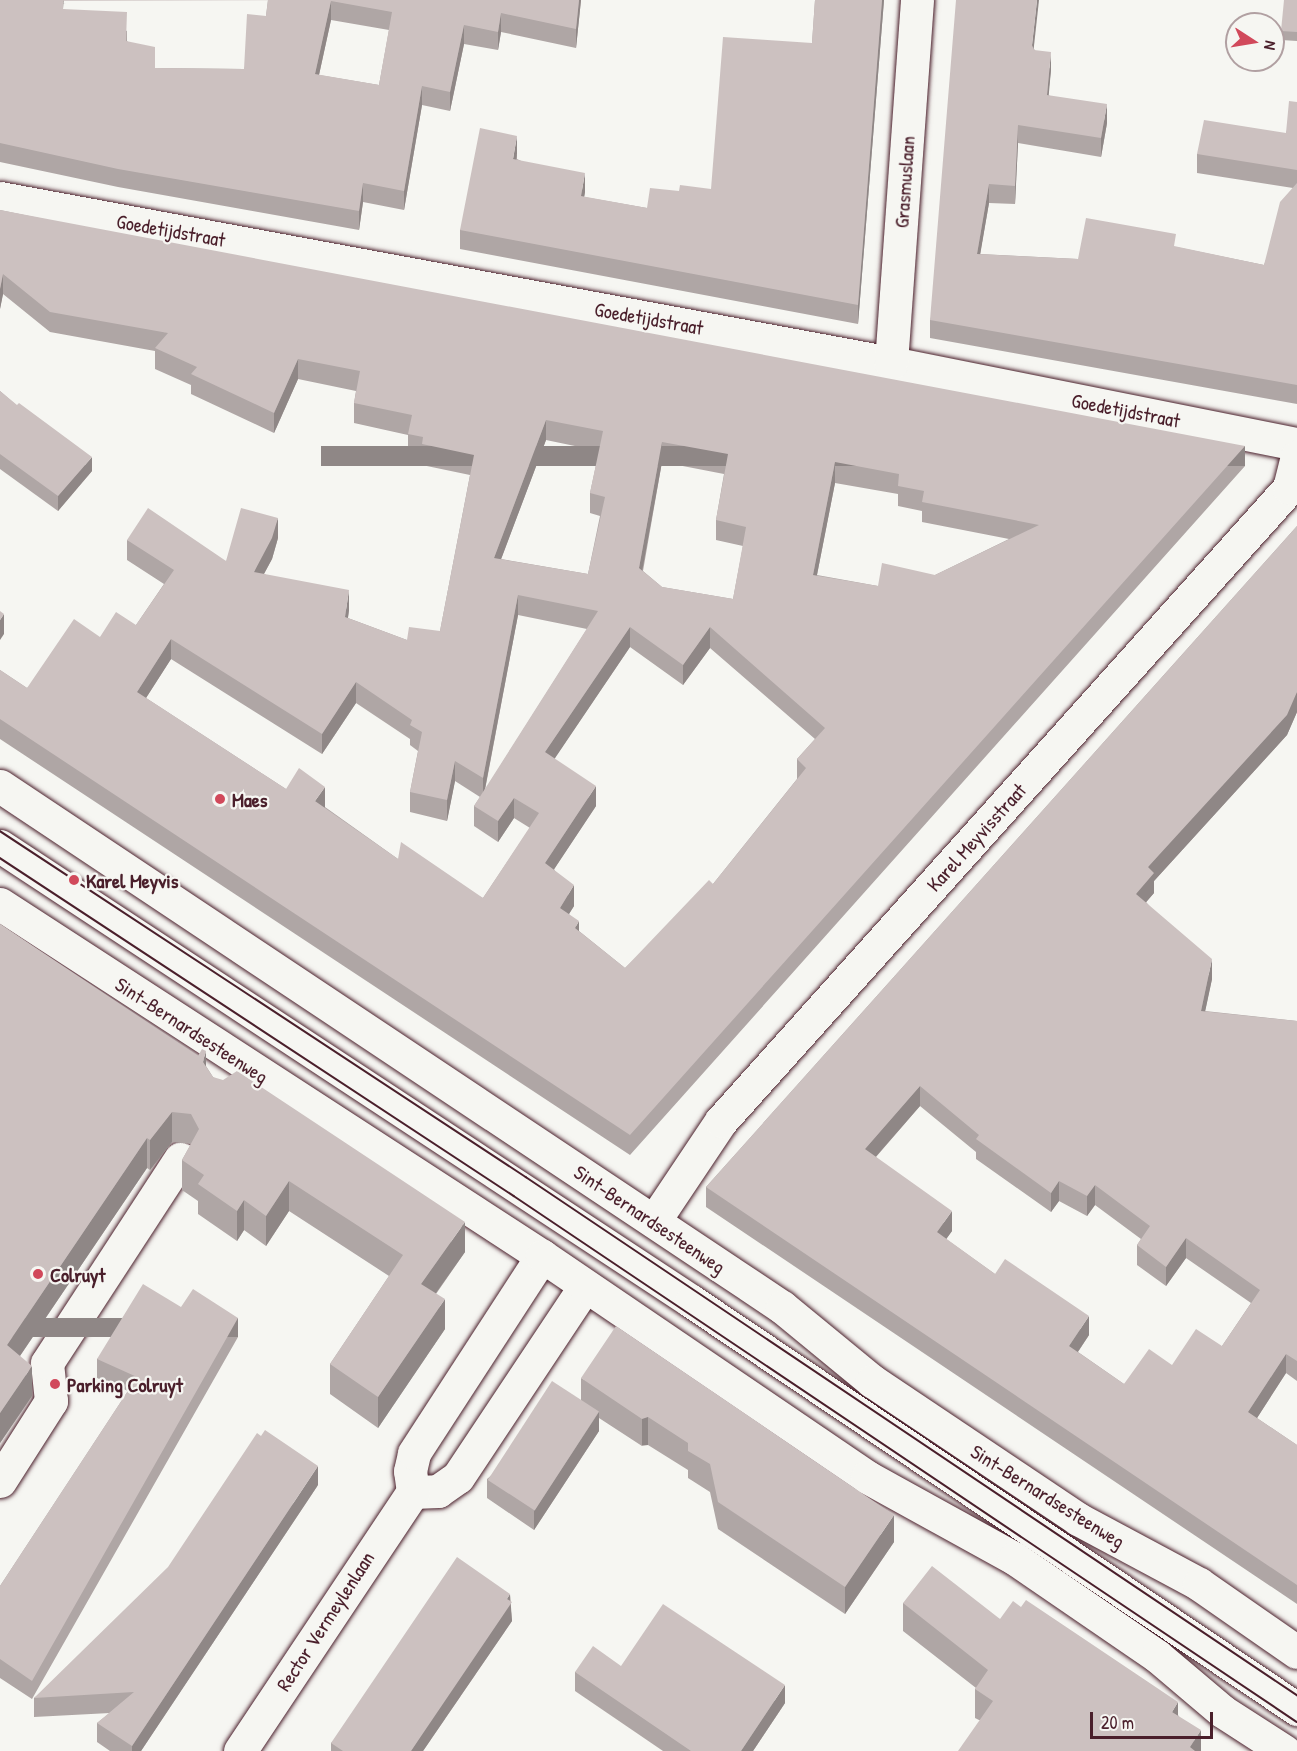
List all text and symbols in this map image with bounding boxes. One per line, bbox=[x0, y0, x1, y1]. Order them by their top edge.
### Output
north arrow bbox=[1225, 12, 1285, 72]
text: N bbox=[1259, 39, 1282, 52]
street label: Grasmuslaan bbox=[889, 135, 919, 229]
street label: Goedetijdstraat bbox=[115, 209, 227, 251]
street label: Goedetijdstraat bbox=[593, 297, 705, 339]
street label: Goedetijdstraat bbox=[1070, 388, 1182, 432]
street label: Karel Meyvisstraat bbox=[921, 778, 1031, 896]
place label: Maes bbox=[232, 787, 267, 811]
marker: Maes bbox=[213, 792, 227, 806]
place label: Karel Meyvis bbox=[86, 868, 178, 892]
marker: Karel Meyvis bbox=[67, 873, 81, 887]
street label: Sint-Bernardsesteenweg bbox=[111, 972, 273, 1088]
street label: Sint-Bernardsesteenweg bbox=[570, 1160, 730, 1278]
place label: Colruyt bbox=[50, 1262, 105, 1286]
marker: Colruyt bbox=[31, 1267, 45, 1281]
place label: Parking Colruyt bbox=[67, 1372, 183, 1396]
marker: Parking Colruyt bbox=[48, 1377, 62, 1391]
street label: Sint-Bernardsesteenweg bbox=[967, 1439, 1129, 1553]
street label: Rector Vermeylenlaan bbox=[271, 1547, 379, 1695]
scale bar bbox=[1093, 1700, 1216, 1738]
text: 20 m bbox=[1101, 1710, 1134, 1735]

